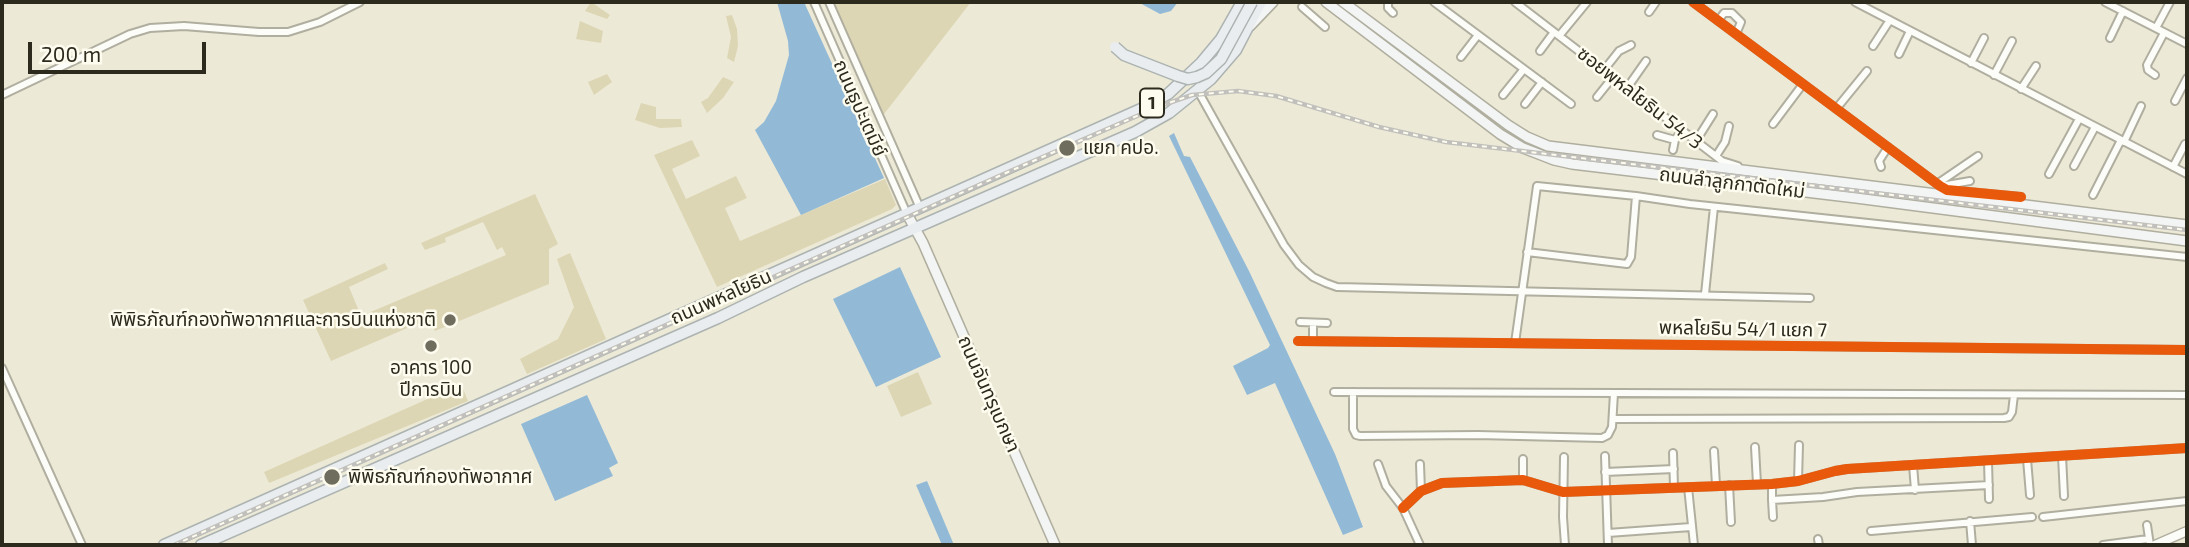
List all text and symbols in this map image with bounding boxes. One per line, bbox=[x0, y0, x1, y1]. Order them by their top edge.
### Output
scale bar bbox=[32, 28, 210, 72]
text: 200 m bbox=[41, 41, 101, 66]
street label: ซอยพหลโยธิน 54/3 bbox=[1573, 42, 1707, 154]
street label: ถนนธูปะเตมีย์ bbox=[829, 56, 891, 160]
road number: 1 bbox=[1140, 88, 1164, 118]
place label: แยก คปอ. bbox=[1083, 137, 1159, 159]
marker: แยก คปอ. bbox=[1057, 138, 1077, 158]
street label: ถนนลำลูกกาตัดใหม่ bbox=[1658, 163, 1806, 203]
street label: ถนนพหลโยธิน bbox=[667, 265, 775, 329]
place label: พิพิธภัณฑ์กองทัพอากาศและการบินแห่งชาติ bbox=[110, 309, 436, 331]
marker: พิพิธภัณฑ์กองทัพอากาศและการบินแห่งชาติ bbox=[442, 312, 458, 328]
street label: พหลโยธิน 54/1 แยก 7 bbox=[1659, 316, 1827, 342]
street label: ถนนจันทรุเบกษา bbox=[953, 332, 1025, 456]
marker: อาคาร 100 ปีการบิน bbox=[423, 338, 439, 354]
place label: อาคาร 100 ปีการบิน bbox=[390, 357, 472, 401]
place label: พิพิธภัณฑ์กองทัพอากาศ bbox=[348, 466, 532, 488]
marker: พิพิธภัณฑ์กองทัพอากาศ bbox=[322, 467, 342, 487]

